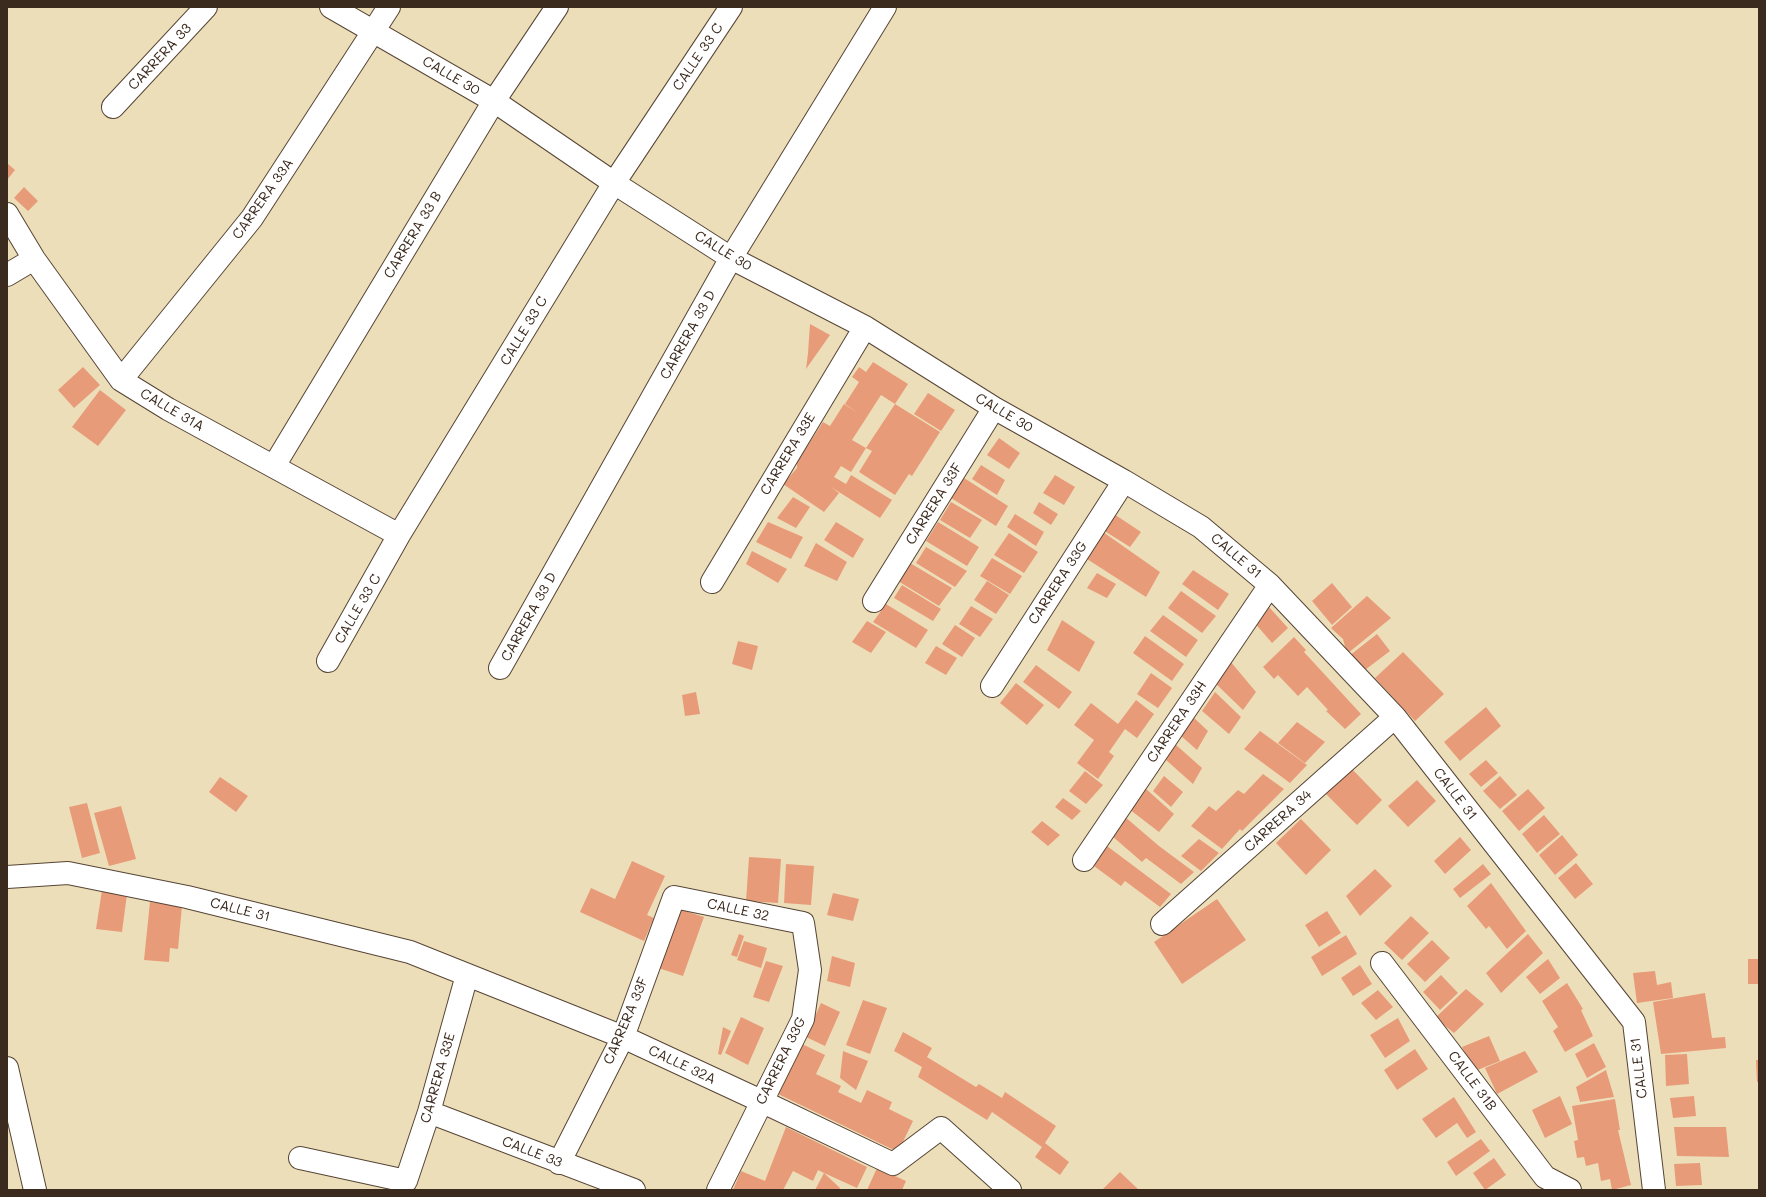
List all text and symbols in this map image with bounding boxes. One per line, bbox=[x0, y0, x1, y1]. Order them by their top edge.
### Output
street label: CARRERA 33 bbox=[125, 20, 195, 94]
street label: CALLE 33 C bbox=[669, 20, 727, 94]
street label: CALLE 30 bbox=[419, 53, 483, 99]
street label: CARRERA 33A bbox=[229, 155, 297, 243]
street label: CARRERA 33 B bbox=[380, 189, 446, 281]
street label: CALLE 30 bbox=[691, 227, 755, 275]
street label: CARRERA 33 D bbox=[657, 288, 719, 382]
street label: CALLE 33 C bbox=[497, 293, 551, 369]
street label: CALLE 31A bbox=[137, 385, 207, 435]
street label: CALLE 30 bbox=[972, 390, 1036, 436]
street label: CARRERA 33E bbox=[757, 410, 819, 498]
street label: CARRERA 33F bbox=[902, 460, 966, 548]
street label: CALLE 31 bbox=[1207, 530, 1265, 582]
street label: CARRERA 33G bbox=[1025, 538, 1091, 628]
street label: CARRERA 33 D bbox=[498, 570, 560, 664]
street label: CALLE 33 C bbox=[331, 571, 385, 647]
street label: CARRERA 33H bbox=[1143, 678, 1211, 766]
street label: CALLE 31 bbox=[1429, 765, 1481, 823]
street label: CARRERA 34 bbox=[1241, 786, 1315, 856]
street label: CALLE 31 bbox=[208, 894, 272, 926]
street label: CALLE 32 bbox=[705, 895, 771, 925]
street label: CARRERA 33F bbox=[600, 975, 652, 1067]
street label: CARRERA 33G bbox=[753, 1014, 809, 1108]
street label: CARRERA 33E bbox=[417, 1031, 459, 1125]
street label: CALLE 31 bbox=[1627, 1037, 1651, 1099]
street label: CALLE 32A bbox=[646, 1042, 718, 1088]
street label: CALLE 31B bbox=[1444, 1048, 1500, 1114]
street label: CALLE 33 bbox=[499, 1133, 565, 1171]

